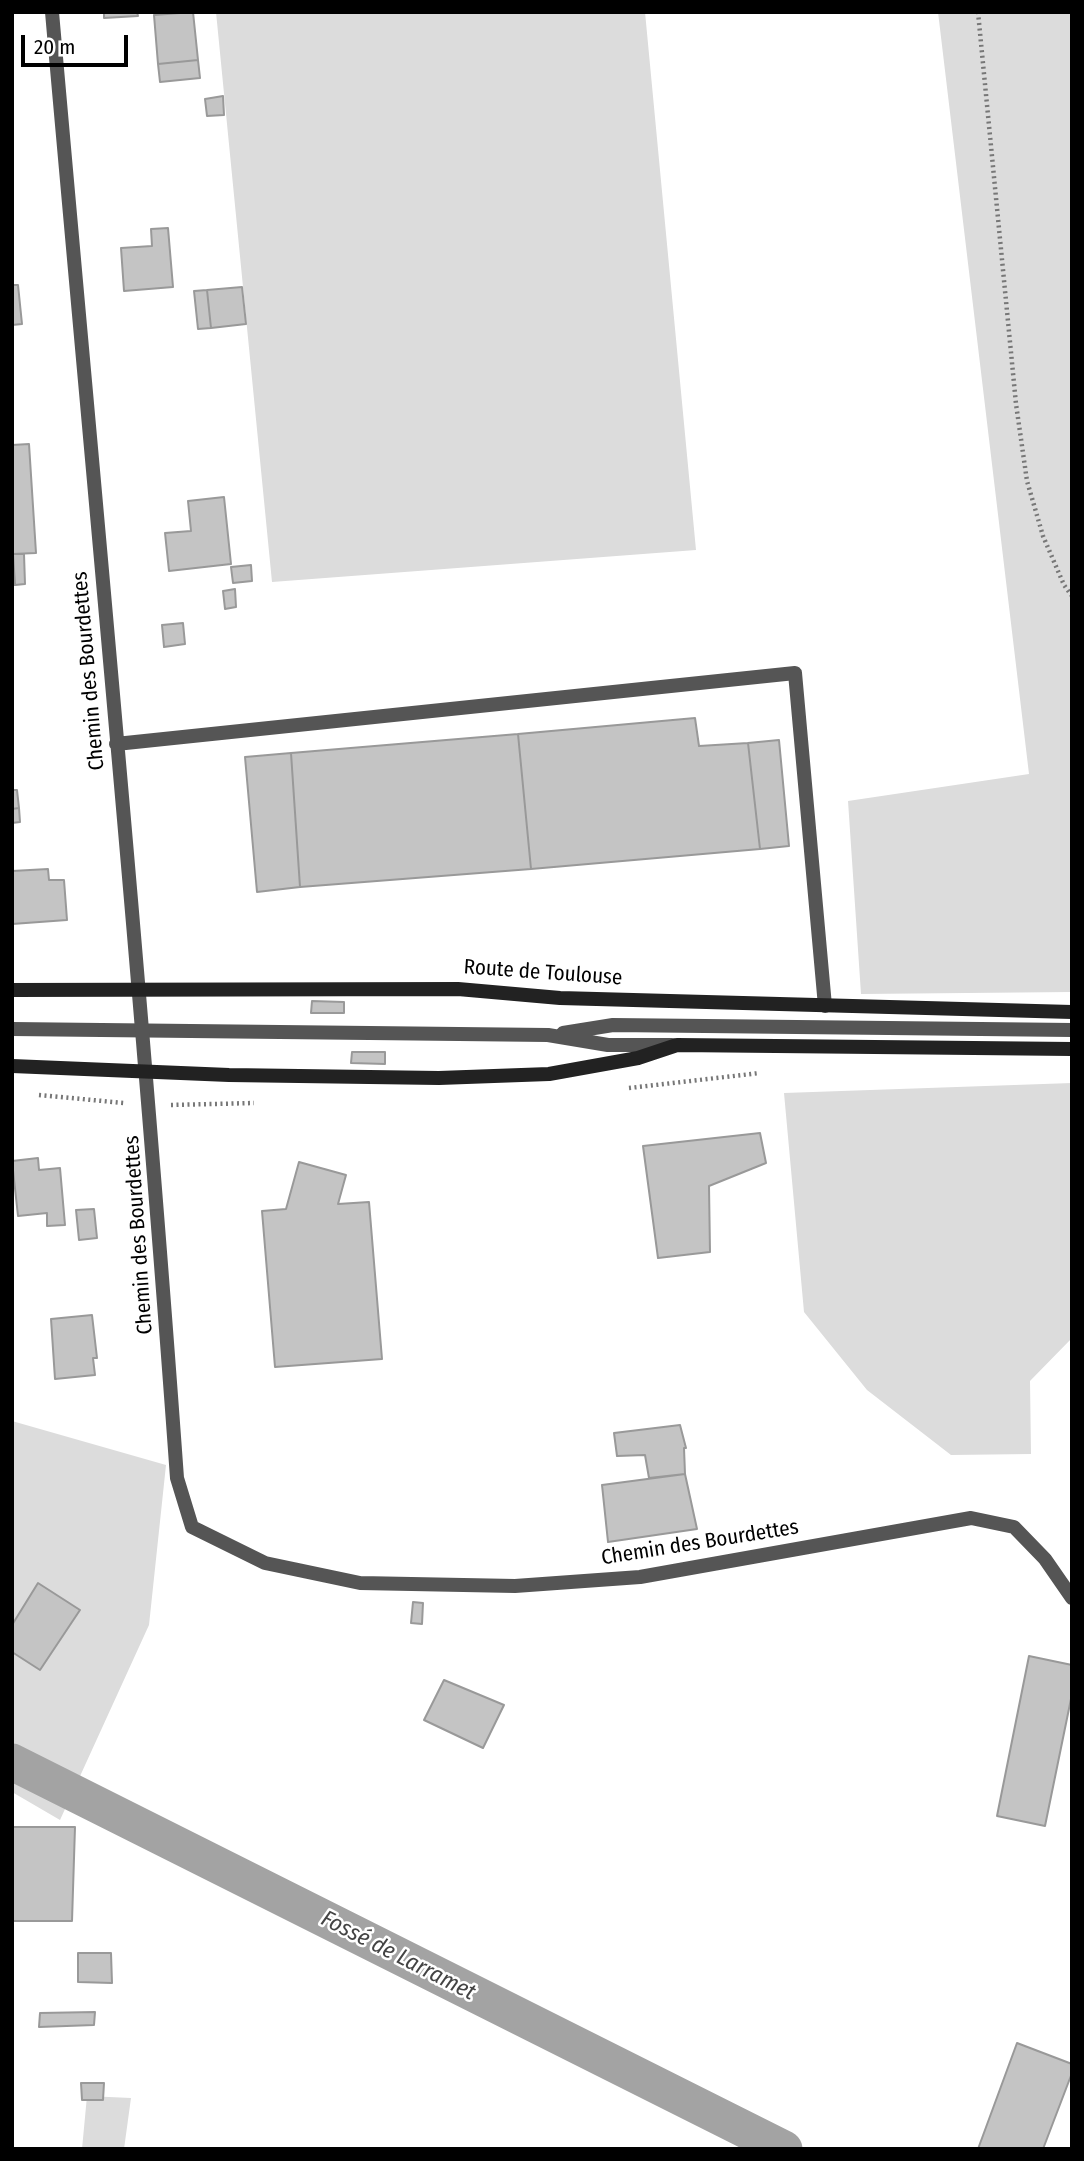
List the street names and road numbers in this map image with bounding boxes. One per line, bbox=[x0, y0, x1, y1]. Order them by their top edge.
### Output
street label: Chemin des Bourdettes bbox=[68, 571, 110, 771]
street label: Route de Toulouse bbox=[463, 955, 623, 991]
street label: Chemin des Bourdettes bbox=[119, 1135, 159, 1335]
street label: Chemin des Bourdettes bbox=[599, 1515, 801, 1571]

